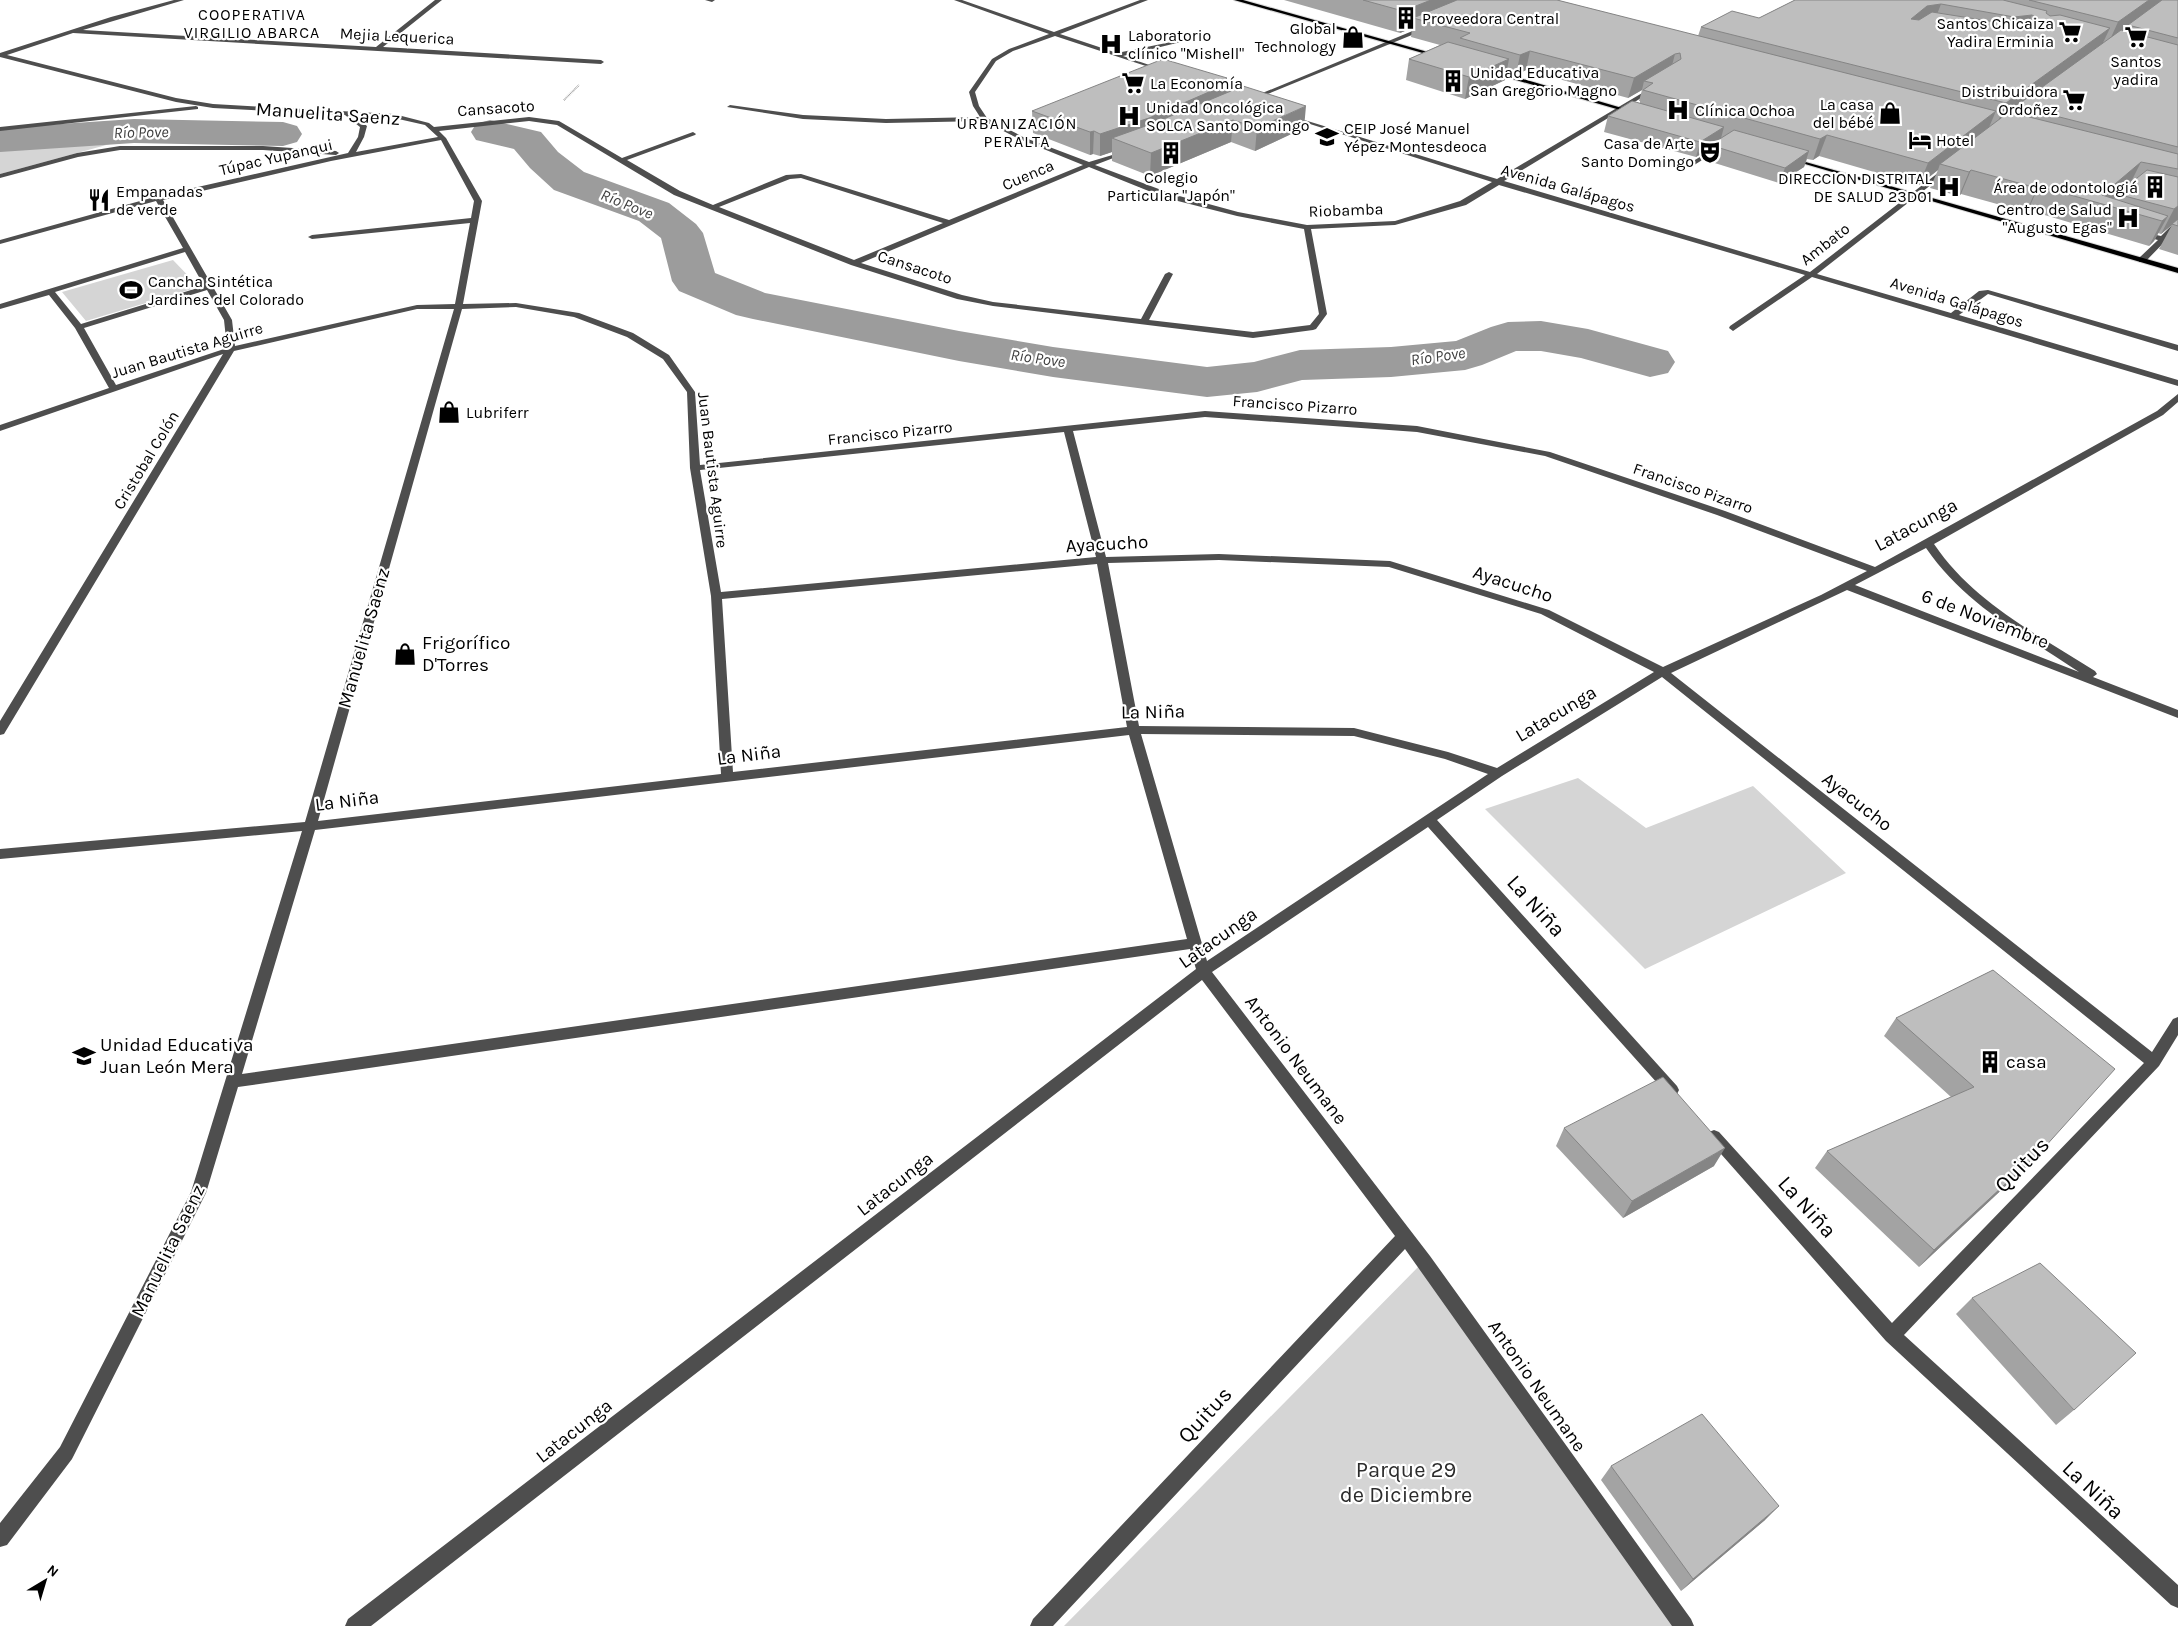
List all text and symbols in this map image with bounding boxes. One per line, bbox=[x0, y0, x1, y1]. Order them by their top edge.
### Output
district label: COOPERATIVA VIRGILIO ABARCA bbox=[184, 5, 320, 42]
building icon: Proveedora Central bbox=[1393, 5, 1419, 31]
place label: Proveedora Central bbox=[1422, 9, 1559, 28]
place label: Santos Chicaiza Yadira Erminia bbox=[1936, 14, 2054, 51]
place label: Global Technology bbox=[1255, 19, 1337, 56]
supermarket icon: Santos Chicaiza Yadira Erminia bbox=[2057, 19, 2083, 45]
street label: Mejia Lequerica bbox=[339, 24, 455, 48]
shop icon: Global Technology bbox=[1340, 24, 1366, 50]
supermarket icon: Santos yadira bbox=[2123, 24, 2149, 50]
place label: Laboratorio clínico "Mishell" bbox=[1128, 26, 1244, 63]
hospital icon: Laboratorio clínico "Mishell" bbox=[1098, 31, 1124, 57]
place label: Santos yadira bbox=[2110, 52, 2162, 89]
place label: Unidad Educativa San Gregorio Magno bbox=[1470, 63, 1617, 100]
building icon: Unidad Educativa San Gregorio Magno bbox=[1440, 68, 1466, 94]
supermarket icon: La Economía bbox=[1120, 70, 1146, 96]
place label: La Economía bbox=[1150, 74, 1243, 93]
place label: Distribuidora Ordoñez bbox=[1961, 82, 2058, 119]
supermarket icon: Distribuidora Ordoñez bbox=[2061, 87, 2087, 113]
place label: La casa del bébé bbox=[1813, 95, 1874, 132]
street label: Cansacoto bbox=[457, 96, 535, 120]
hospital icon: Clínica Ochoa bbox=[1665, 97, 1691, 123]
street label: Manuelita Saenz bbox=[255, 98, 401, 130]
place label: Unidad Oncológica SOLCA Santo Domingo bbox=[1146, 98, 1309, 135]
shop icon: La casa del bébé bbox=[1877, 100, 1903, 126]
place label: Clínica Ochoa bbox=[1695, 101, 1795, 120]
hospital icon: Unidad Oncológica SOLCA Santo Domingo bbox=[1116, 103, 1142, 129]
district label: URBANIZACIÓN PERALTA bbox=[956, 114, 1078, 151]
place label: CEIP José Manuel Yépez Montesdeoca bbox=[1344, 119, 1487, 156]
water label: Río Pove bbox=[113, 122, 169, 142]
school or university icon: CEIP José Manuel Yépez Montesdeoca bbox=[1314, 124, 1340, 150]
hotel icon: Hotel bbox=[1907, 127, 1933, 153]
place label: Hotel bbox=[1936, 131, 1974, 150]
place label: Casa de Arte Santo Domingo bbox=[1581, 134, 1694, 171]
street label: Túpac Yupanqui bbox=[217, 135, 335, 179]
theatre icon: Casa de Arte Santo Domingo bbox=[1697, 139, 1723, 165]
building icon: Colegio Particular "Japón" bbox=[1158, 140, 1184, 166]
street label: Cuenca bbox=[999, 156, 1057, 194]
street label: Avenida Galápagos bbox=[1499, 160, 1637, 216]
place label: Colegio Particular "Japón" bbox=[1107, 168, 1235, 205]
place label: DIRECCION DISTRITAL DE SALUD 23D01 bbox=[1778, 169, 1933, 206]
hospital icon: DIRECCION DISTRITAL DE SALUD 23D01 bbox=[1936, 174, 1962, 200]
building icon: Área de odontologiá bbox=[2142, 174, 2168, 200]
place label: Área de odontologiá bbox=[1993, 178, 2138, 197]
place label: Empanadas de verde bbox=[116, 182, 203, 219]
water label: Río Pove bbox=[598, 185, 657, 223]
restaurant icon: Empanadas de verde bbox=[86, 187, 112, 213]
street label: Riobamba bbox=[1308, 199, 1384, 221]
place label: Centro de Salud "Augusto Egas" bbox=[1996, 200, 2112, 237]
hospital icon: Centro de Salud "Augusto Egas" bbox=[2115, 205, 2141, 231]
street label: Ambato bbox=[1797, 219, 1853, 269]
street label: Cansacoto bbox=[875, 246, 955, 288]
place label: Cancha Sintética Jardines del Colorado bbox=[148, 272, 304, 309]
street label: Avenida Galápagos bbox=[1888, 273, 2026, 331]
sports icon: Cancha Sintética Jardines del Colorado bbox=[118, 277, 144, 303]
street label: Juan Bautista Aguirre bbox=[109, 318, 265, 382]
water label: Río Pove bbox=[1409, 343, 1467, 369]
water label: Río Pove bbox=[1009, 345, 1067, 371]
street label: Juan Bautista Aguirre bbox=[694, 391, 732, 549]
street label: Francisco Pizarro bbox=[1232, 391, 1358, 419]
shop icon: Lubriferr bbox=[436, 399, 462, 425]
place label: Lubriferr bbox=[466, 403, 529, 422]
street label: Cristobal Colón bbox=[109, 407, 183, 513]
street label: Francisco Pizarro bbox=[827, 417, 953, 449]
street label: Francisco Pizarro bbox=[1631, 459, 1755, 517]
street label: Latacunga bbox=[1871, 494, 1961, 556]
street label: Ayacucho bbox=[1065, 531, 1149, 557]
street label: Ayacucho bbox=[1470, 561, 1556, 607]
street label: Manuelita Saenz bbox=[334, 565, 394, 711]
street label: 6 de Noviembre bbox=[1918, 585, 2052, 653]
place label: Frigorífico D'Torres bbox=[422, 632, 511, 676]
shop icon: Frigorífico D'Torres bbox=[392, 641, 418, 667]
street label: Latacunga bbox=[1511, 681, 1601, 747]
street label: La Niña bbox=[1121, 700, 1185, 724]
street label: La Niña bbox=[716, 740, 782, 770]
street label: Ayacucho bbox=[1818, 768, 1896, 836]
street label: La Niña bbox=[314, 786, 380, 816]
street label: La Niña bbox=[1501, 870, 1571, 942]
street label: Latacunga bbox=[1174, 903, 1262, 973]
street label: Antonio Neumane bbox=[1240, 991, 1352, 1129]
place label: Unidad Educativa Juan León Mera bbox=[100, 1034, 254, 1078]
school or university icon: Unidad Educativa Juan León Mera bbox=[71, 1043, 97, 1069]
building icon: casa bbox=[1977, 1049, 2003, 1075]
place label: casa bbox=[2006, 1051, 2047, 1073]
street label: Quitus bbox=[1989, 1132, 2055, 1198]
street label: Latacunga bbox=[852, 1147, 938, 1221]
street label: La Niña bbox=[1772, 1171, 1842, 1243]
street label: Manuelita Saenz bbox=[126, 1181, 210, 1321]
street label: Antonio Neumane bbox=[1483, 1316, 1591, 1456]
street label: Quitus bbox=[1173, 1381, 1237, 1449]
street label: Latacunga bbox=[531, 1394, 617, 1468]
street label: La Niña bbox=[2057, 1455, 2129, 1525]
park label: Parque 29 de Diciembre bbox=[1340, 1457, 1472, 1508]
north arrow bbox=[20, 1556, 70, 1606]
text: N bbox=[44, 1561, 62, 1581]

